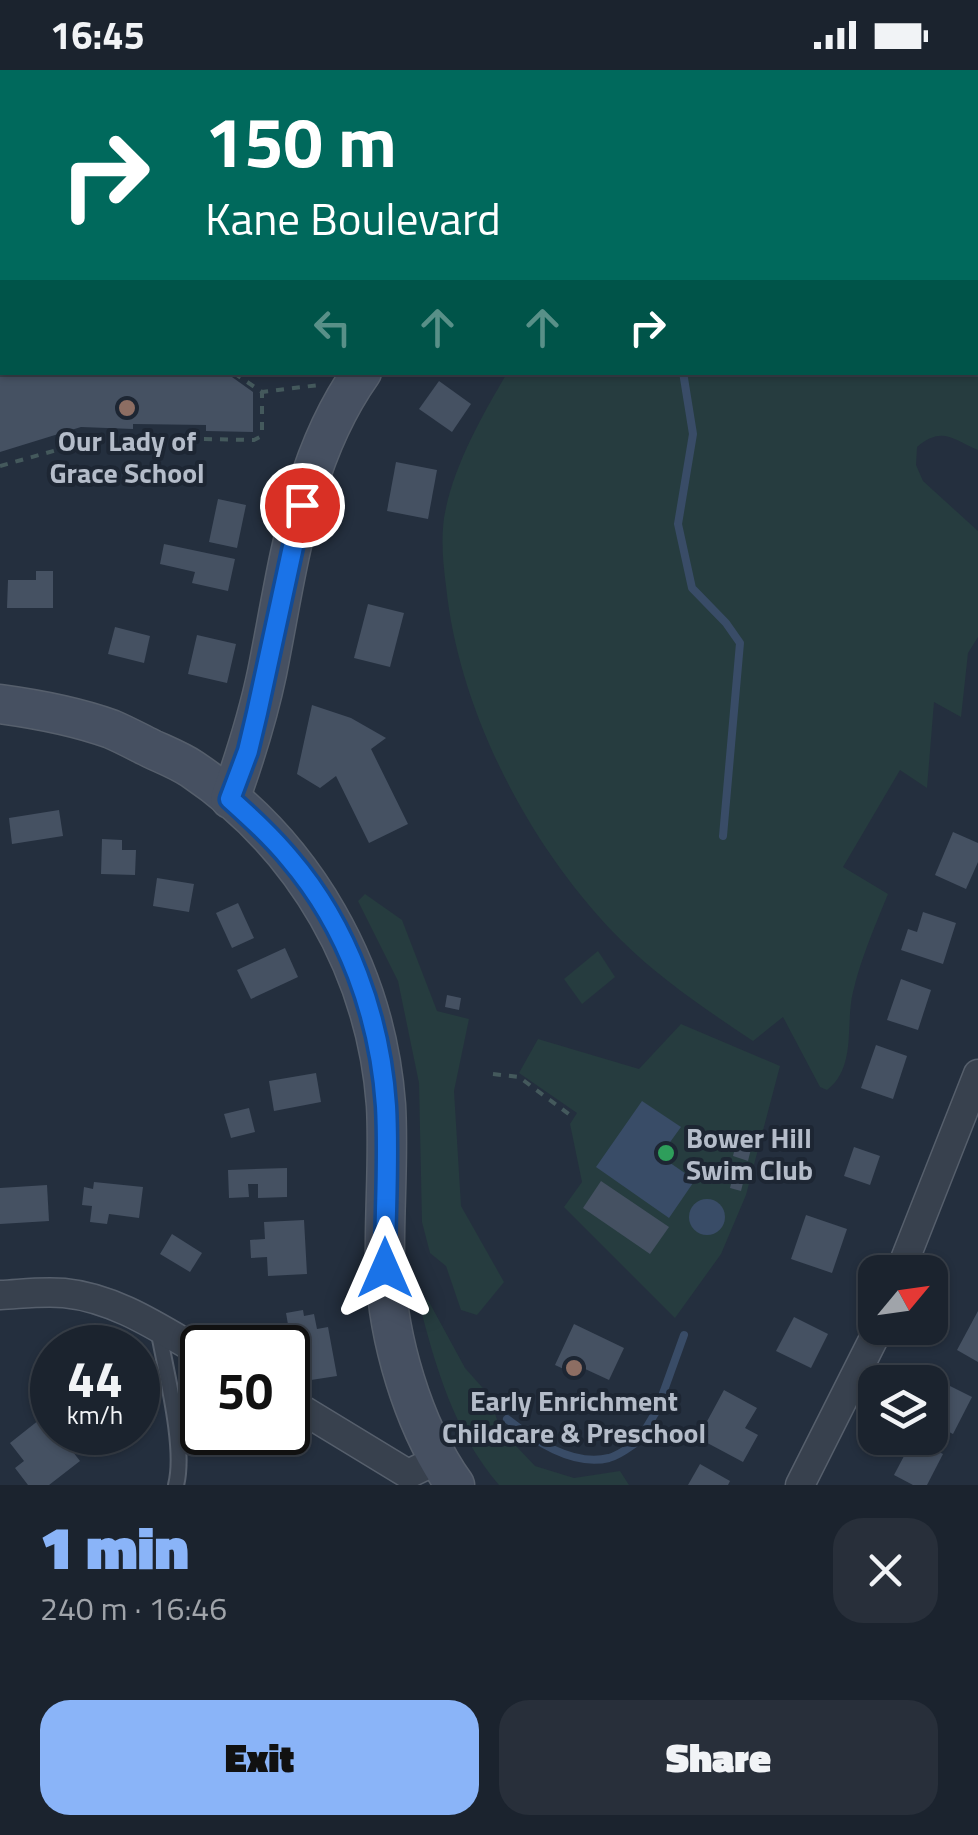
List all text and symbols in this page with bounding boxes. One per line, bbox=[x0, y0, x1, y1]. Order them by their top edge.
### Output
text: 16:45 bbox=[50, 6, 145, 64]
text: 150 m bbox=[205, 88, 397, 194]
icon: right bbox=[40, 110, 170, 240]
text: Kane Boulevard bbox=[205, 184, 501, 252]
icon: left bbox=[305, 300, 360, 355]
icon: ahead bbox=[410, 300, 465, 355]
icon: ahead bbox=[515, 300, 570, 355]
icon: right bbox=[620, 300, 675, 355]
marker: Our Lady of Grace School bbox=[116, 397, 138, 419]
place label: Our Lady of Grace School bbox=[49, 419, 205, 494]
pin bbox=[260, 463, 345, 548]
icon: arrive bbox=[275, 478, 330, 533]
place label: Bower Hill Swim Club bbox=[686, 1116, 813, 1191]
marker: Bower Hill Swim Club bbox=[655, 1142, 677, 1164]
position arrow bbox=[333, 1216, 437, 1320]
north arrow bbox=[858, 1255, 948, 1345]
map controls bbox=[858, 1255, 948, 1455]
speed limit sign: 50 bbox=[180, 1325, 310, 1455]
text: 44 bbox=[67, 1340, 123, 1416]
marker: Early Enrichment Childcare & Preschool bbox=[563, 1357, 585, 1379]
button: layers bbox=[858, 1365, 948, 1455]
place label: Early Enrichment Childcare & Preschool bbox=[442, 1379, 706, 1454]
text: km/h bbox=[67, 1396, 123, 1434]
text: 1 min bbox=[40, 1501, 189, 1592]
button: close bbox=[833, 1518, 938, 1623]
text: 240 m · 16:46 bbox=[40, 1584, 227, 1632]
button: Exit bbox=[40, 1700, 479, 1815]
button: Share bbox=[499, 1700, 938, 1815]

